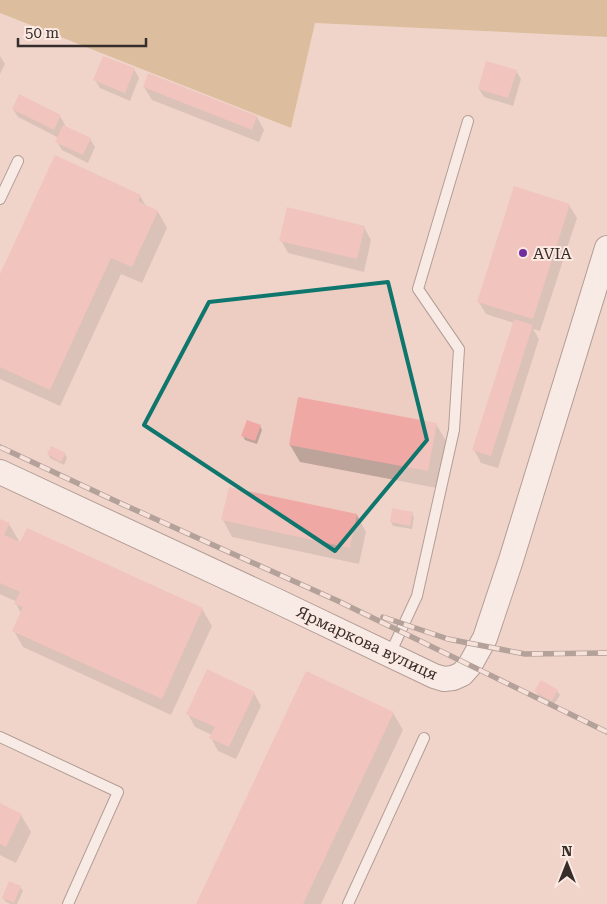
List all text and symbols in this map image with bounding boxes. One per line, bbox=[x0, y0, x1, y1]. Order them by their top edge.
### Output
scale bar bbox=[18, 15, 145, 47]
text: 50 m bbox=[25, 24, 60, 42]
place label: AVIA bbox=[533, 244, 572, 263]
marker: AVIA bbox=[517, 247, 529, 259]
street label: Ярмаркова вулиця bbox=[293, 602, 441, 684]
north arrow bbox=[542, 839, 592, 889]
text: N bbox=[562, 843, 573, 859]

